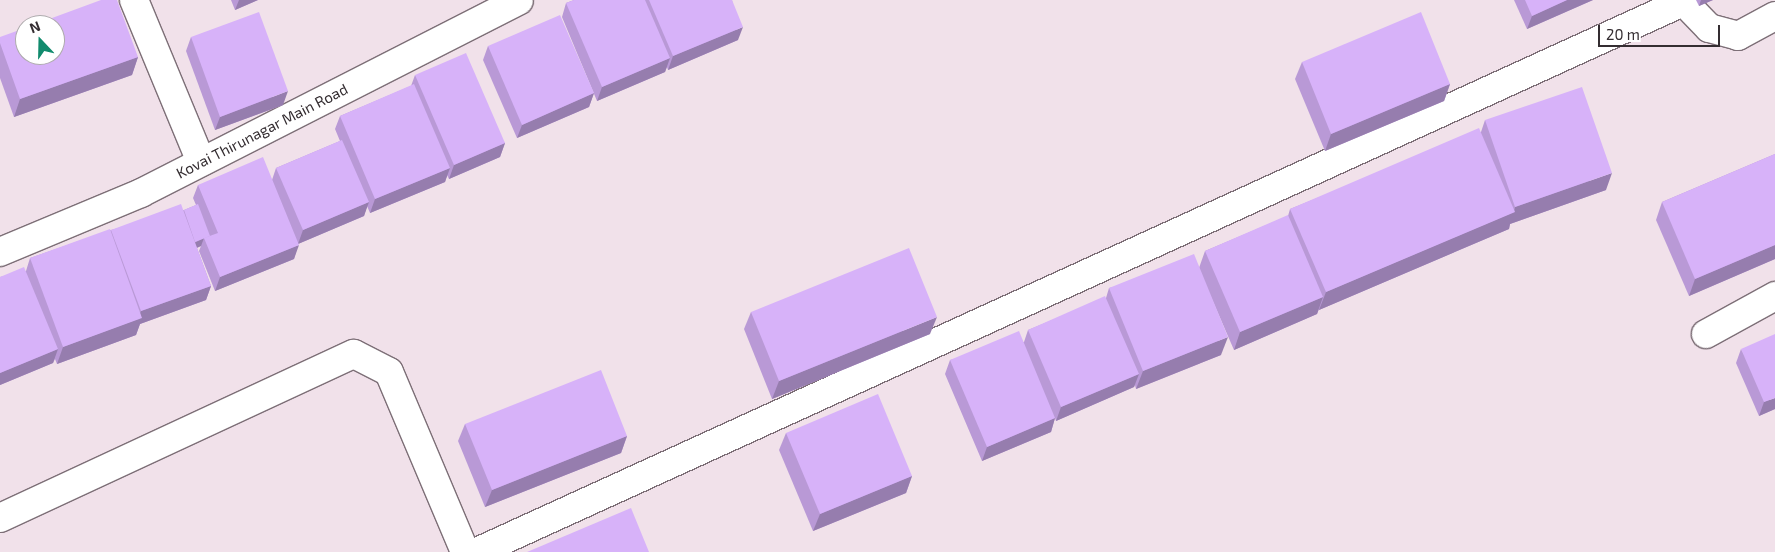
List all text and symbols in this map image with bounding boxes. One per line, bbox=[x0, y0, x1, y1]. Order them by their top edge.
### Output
north arrow bbox=[15, 15, 65, 65]
scale bar bbox=[1600, 15, 1722, 47]
text: N bbox=[27, 17, 43, 36]
text: 20 m bbox=[1606, 25, 1640, 43]
street label: Kovai Thirunagar Main Road bbox=[173, 80, 351, 182]

